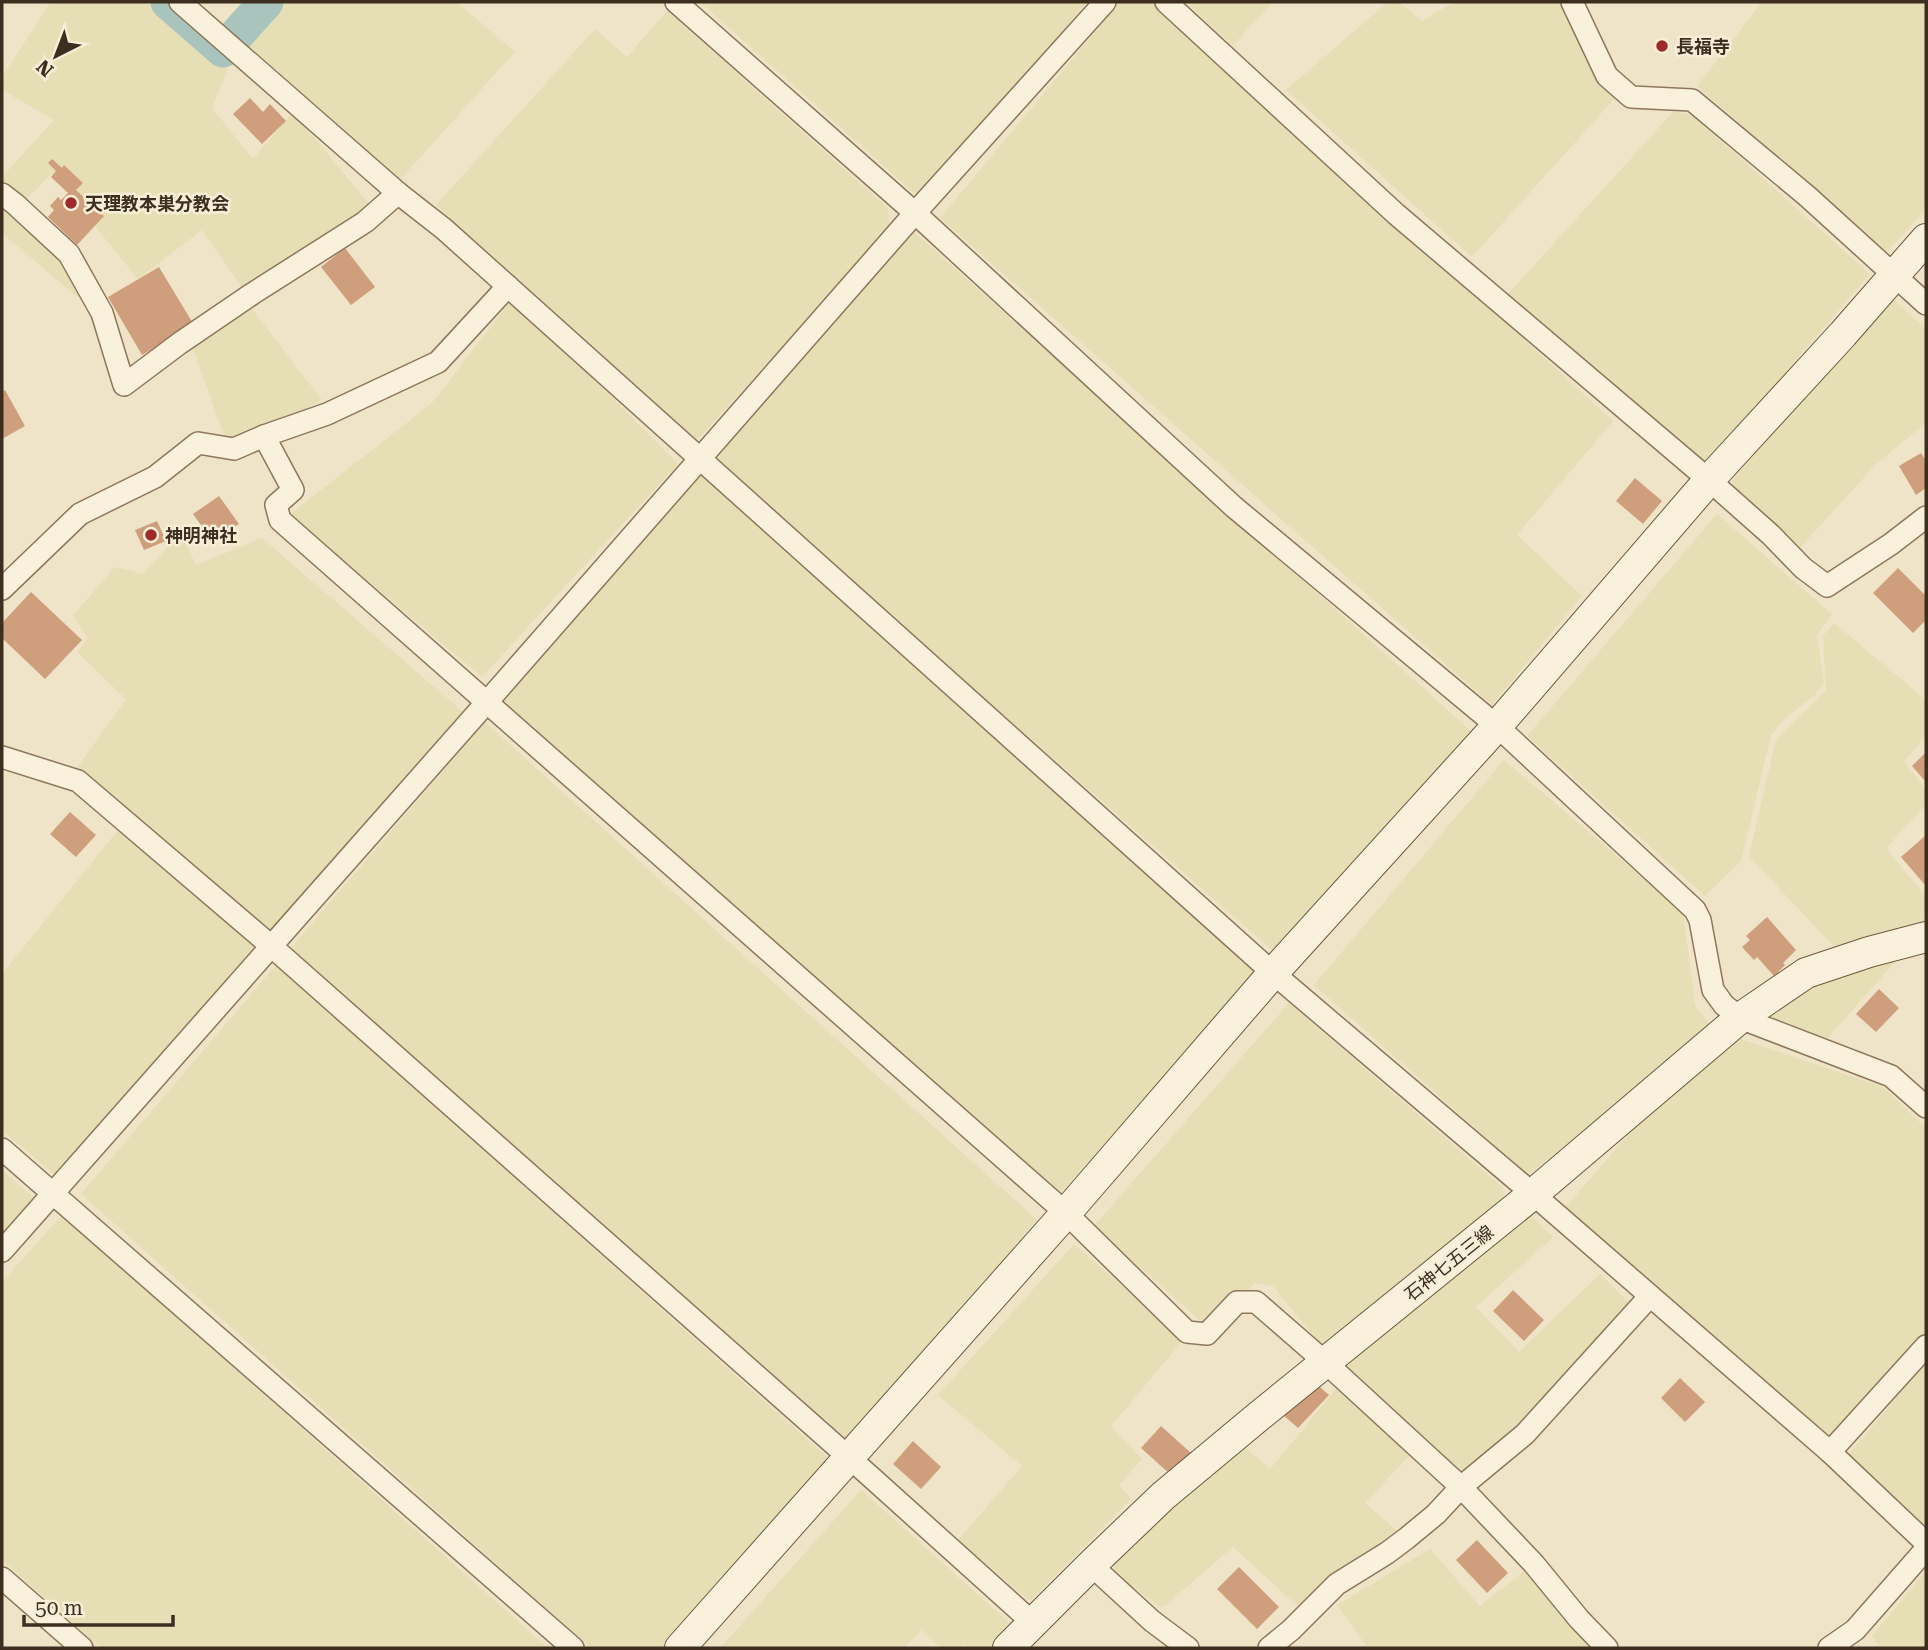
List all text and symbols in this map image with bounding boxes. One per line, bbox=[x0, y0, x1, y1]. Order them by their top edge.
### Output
north arrow bbox=[21, 21, 91, 91]
place label: 長福寺 bbox=[1676, 36, 1730, 57]
marker: 長福寺 bbox=[1654, 38, 1670, 54]
text: N bbox=[32, 55, 58, 82]
place label: 天理教本巣分教会 bbox=[85, 193, 229, 214]
marker: 天理教本巣分教会 bbox=[63, 195, 79, 211]
place label: 神明神社 bbox=[165, 525, 237, 546]
marker: 神明神社 bbox=[143, 527, 159, 543]
street label: 石神七五三線 bbox=[1400, 1221, 1498, 1305]
scale bar bbox=[24, 1584, 173, 1628]
text: 50 m bbox=[35, 1596, 83, 1620]

